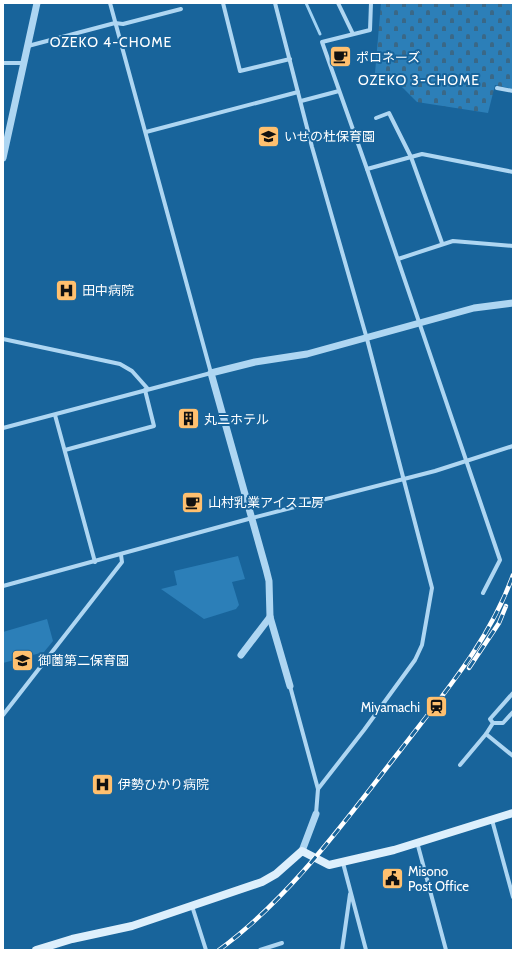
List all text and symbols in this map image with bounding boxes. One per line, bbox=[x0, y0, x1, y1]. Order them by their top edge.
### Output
district label: OZEKO 4-CHOME bbox=[50, 33, 172, 51]
cafe icon: ポロネーズ bbox=[328, 44, 354, 70]
place label: ポロネーズ bbox=[356, 49, 420, 65]
district label: OZEKO 3-CHOME bbox=[358, 71, 480, 89]
school or university icon: いせの杜保育園 bbox=[256, 123, 282, 149]
place label: いせの杜保育園 bbox=[284, 128, 375, 144]
hospital icon: 田中病院 bbox=[54, 277, 80, 303]
place label: 田中病院 bbox=[82, 282, 134, 298]
building icon: 丸二ホテル bbox=[176, 406, 202, 432]
place label: 丸二ホテル bbox=[204, 411, 269, 427]
cafe icon: 山村乳業アイス工房 bbox=[179, 489, 205, 515]
place label: 山村乳業アイス工房 bbox=[208, 494, 324, 510]
school or university icon: 御薗第二保育園 bbox=[10, 647, 36, 673]
place label: 御薗第二保育園 bbox=[38, 652, 129, 668]
station icon: Miyamachi bbox=[423, 694, 449, 720]
place label: Miyamachi bbox=[361, 699, 420, 715]
hospital icon: 伊勢ひかり病院 bbox=[89, 771, 115, 797]
place label: 伊勢ひかり病院 bbox=[118, 776, 209, 792]
place label: Misono Post Office bbox=[408, 863, 469, 894]
public building icon: Misono Post Office bbox=[379, 865, 405, 891]

